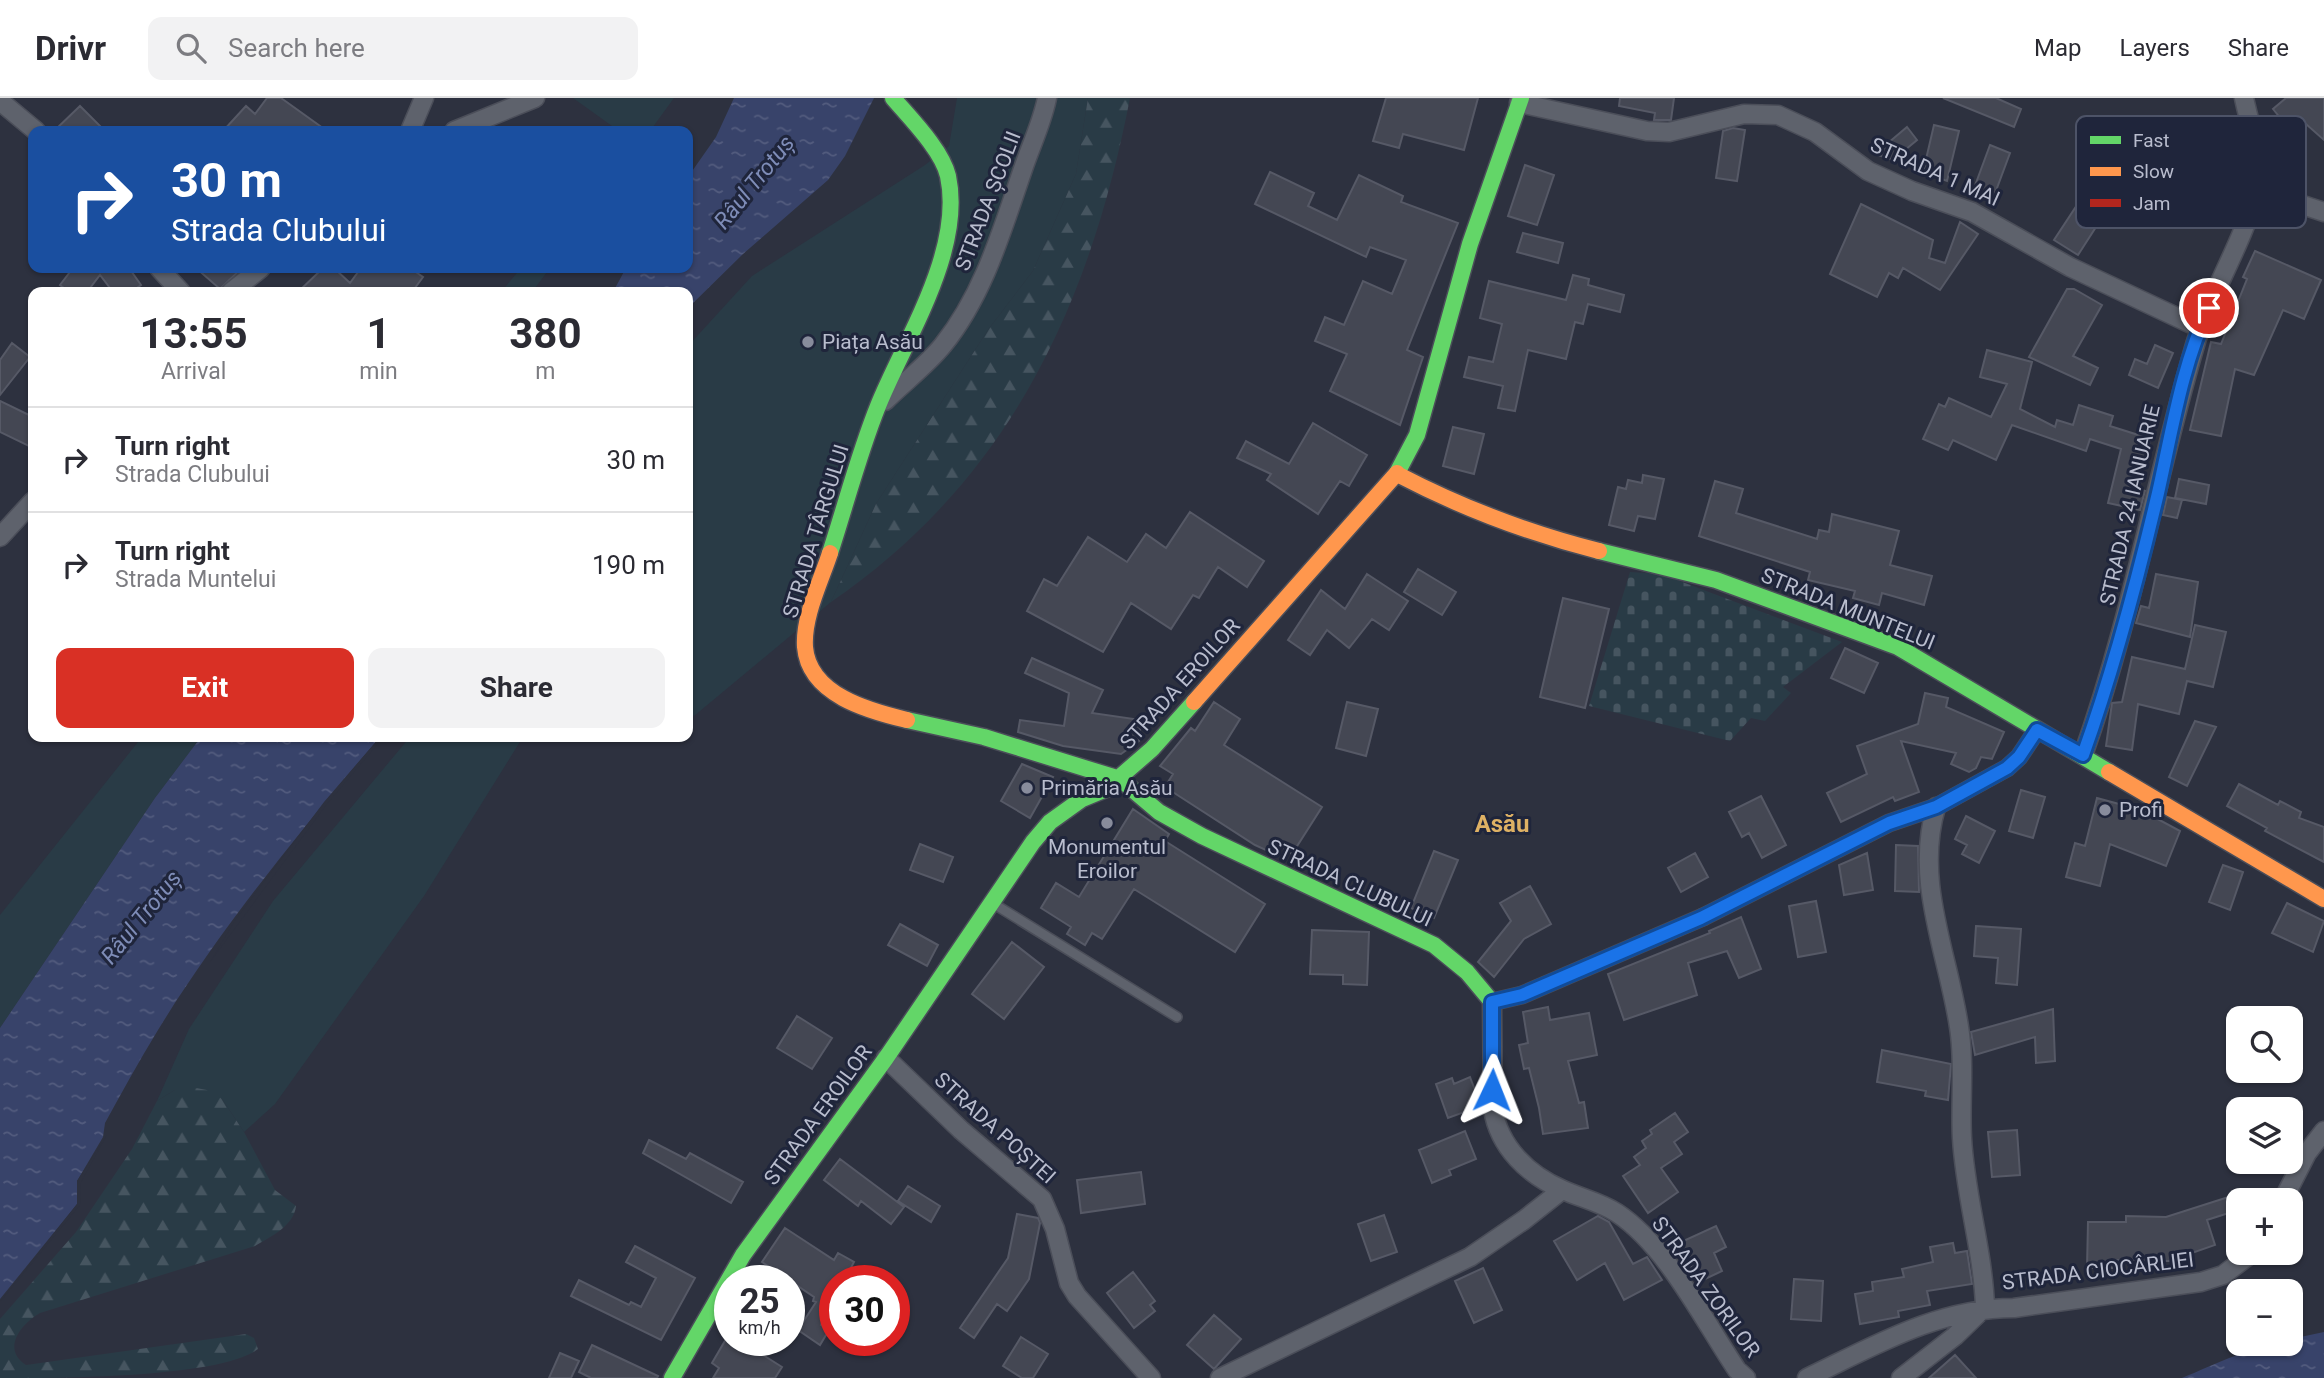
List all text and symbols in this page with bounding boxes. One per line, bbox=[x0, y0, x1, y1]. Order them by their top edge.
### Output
search box bbox=[148, 17, 638, 80]
text: Drivr bbox=[35, 29, 106, 68]
icon: search bbox=[172, 29, 210, 67]
text: Search here bbox=[228, 33, 365, 63]
text: Map bbox=[2034, 34, 2082, 62]
text: Layers bbox=[2120, 34, 2190, 62]
text: Share bbox=[2228, 34, 2289, 62]
legend bbox=[2076, 116, 2306, 228]
street label: STRADA ȘCOLII bbox=[950, 128, 1026, 274]
text: Fast bbox=[2133, 129, 2170, 152]
water label: Râul Trotuș bbox=[709, 130, 800, 235]
street label: STRADA 1 MAI bbox=[1867, 133, 2003, 211]
text: 30 m bbox=[171, 152, 282, 209]
icon: right bbox=[56, 154, 147, 245]
text: Slow bbox=[2133, 160, 2174, 183]
text: Jam bbox=[2133, 192, 2170, 215]
text: Strada Clubului bbox=[171, 211, 387, 249]
pin bbox=[2179, 278, 2239, 338]
icon: arrive bbox=[2190, 289, 2228, 327]
text: 13:55 bbox=[140, 309, 248, 358]
text: 1 bbox=[366, 309, 391, 358]
text: 380 bbox=[509, 309, 582, 358]
place label: Piața Asău bbox=[822, 330, 923, 355]
marker: Piața Asău bbox=[800, 334, 816, 350]
text: Arrival bbox=[161, 358, 226, 385]
text: min bbox=[359, 358, 398, 385]
text: m bbox=[535, 358, 555, 385]
street label: STRADA 24 IANUARIE bbox=[2095, 402, 2165, 608]
text: Turn right bbox=[115, 431, 230, 461]
icon: right bbox=[56, 441, 94, 479]
street label: STRADA TÂRGULUI bbox=[778, 441, 854, 621]
text: 30 m bbox=[607, 445, 665, 475]
text: Strada Clubului bbox=[115, 461, 270, 488]
text: Turn right bbox=[115, 536, 230, 566]
icon: right bbox=[56, 546, 94, 584]
text: 190 m bbox=[592, 550, 665, 580]
street label: STRADA MUNTELUI bbox=[1758, 563, 1938, 655]
text: Strada Muntelui bbox=[115, 566, 276, 593]
street label: STRADA EROILOR bbox=[1115, 614, 1245, 754]
button: Exit bbox=[56, 648, 354, 728]
button: Share bbox=[368, 648, 665, 728]
place label: Primăria Asău bbox=[1041, 776, 1173, 800]
marker: Primăria Asău bbox=[1019, 780, 1035, 796]
place label: Profi bbox=[2119, 798, 2163, 822]
marker: Profi bbox=[2097, 802, 2113, 818]
district label: Asău bbox=[1475, 810, 1529, 838]
marker: Monumentul Eroilor bbox=[1099, 815, 1115, 831]
street label: STRADA CLUBULUI bbox=[1264, 834, 1436, 932]
place label: Monumentul Eroilor bbox=[1048, 835, 1166, 883]
water label: Râul Trotuș bbox=[96, 865, 187, 970]
map controls bbox=[2226, 1006, 2303, 1356]
button: search bbox=[2226, 1006, 2303, 1083]
street label: STRADA EROILOR bbox=[759, 1040, 877, 1190]
position arrow bbox=[1455, 1053, 1529, 1127]
street label: STRADA POȘTEI bbox=[930, 1067, 1060, 1189]
button: layers bbox=[2226, 1097, 2303, 1174]
button: + bbox=[2226, 1188, 2303, 1265]
street label: STRADA ZORILOR bbox=[1647, 1212, 1765, 1362]
street label: STRADA CIOCÂRLIEI bbox=[2001, 1247, 2195, 1295]
speed limit sign: 30 bbox=[819, 1265, 910, 1356]
button: − bbox=[2226, 1279, 2303, 1356]
text: 25 bbox=[739, 1281, 780, 1322]
text: km/h bbox=[738, 1317, 781, 1338]

